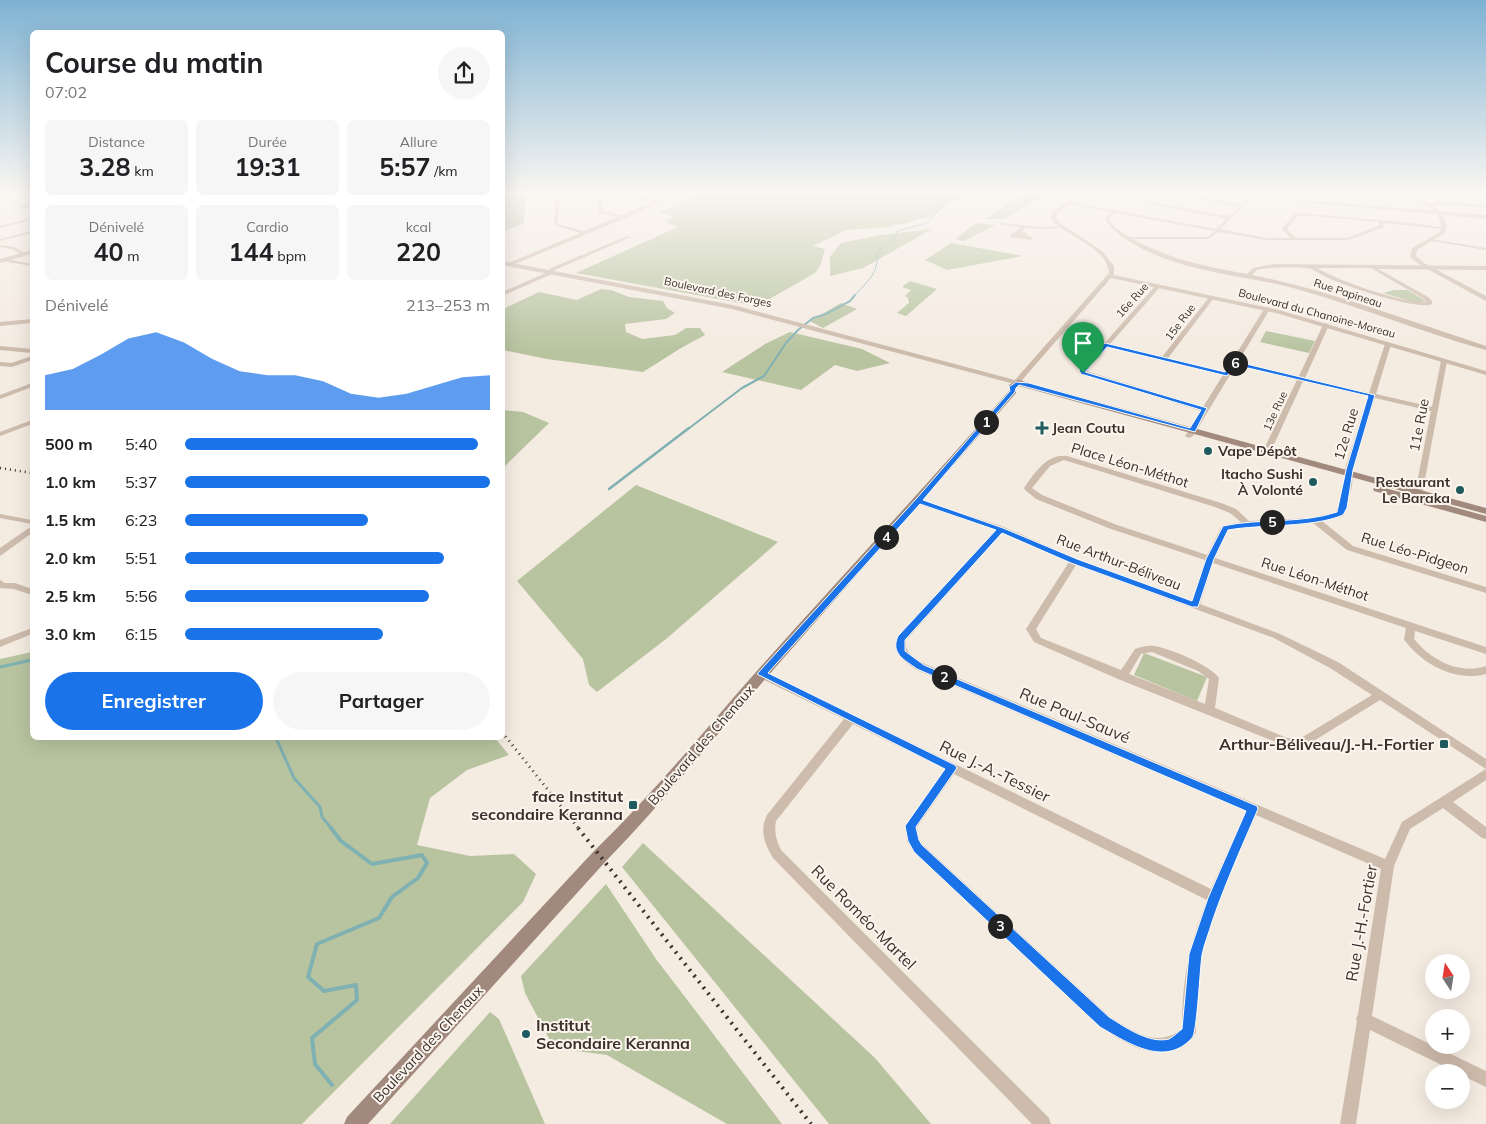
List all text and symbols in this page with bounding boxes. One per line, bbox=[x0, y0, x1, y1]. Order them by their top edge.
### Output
text: Course du matin bbox=[45, 45, 263, 80]
button: share bbox=[438, 47, 490, 99]
text: 07:02 bbox=[45, 82, 87, 102]
text: Distance bbox=[88, 133, 145, 151]
text: Durée bbox=[248, 133, 287, 151]
text: Allure bbox=[400, 133, 437, 151]
text: 3.28 bbox=[79, 151, 131, 182]
text: 19:31 bbox=[234, 151, 301, 182]
text: 5:57 bbox=[379, 151, 431, 182]
text: km bbox=[131, 162, 154, 180]
text: /km bbox=[431, 162, 458, 180]
text: Dénivelé bbox=[89, 218, 144, 236]
text: Cardio bbox=[246, 218, 289, 236]
text: kcal bbox=[406, 218, 431, 236]
text: 40 bbox=[94, 236, 124, 267]
text: 144 bbox=[229, 236, 274, 267]
text: 220 bbox=[396, 236, 441, 267]
text: m bbox=[124, 247, 139, 265]
text: bpm bbox=[274, 247, 306, 265]
street label: Boulevard des Forges bbox=[663, 274, 773, 310]
street label: Rue Papineau bbox=[1312, 275, 1384, 311]
street label: 16e Rue bbox=[1113, 280, 1151, 320]
street label: Boulevard du Chanoine-Moreau bbox=[1237, 285, 1397, 341]
text: Dénivelé bbox=[45, 295, 108, 315]
text: 213–253 m bbox=[406, 295, 490, 315]
street label: 15e Rue bbox=[1162, 301, 1198, 343]
pin bbox=[1062, 322, 1104, 373]
icon: arrive bbox=[1069, 329, 1097, 357]
pin: 6 bbox=[1222, 350, 1248, 376]
text: 6 bbox=[1231, 354, 1240, 372]
street label: 13e Rue bbox=[1260, 389, 1290, 433]
street label: 11e Rue bbox=[1405, 397, 1433, 453]
street label: 12e Rue bbox=[1330, 406, 1362, 462]
pin: 1 bbox=[974, 410, 998, 434]
text: 1 bbox=[982, 413, 991, 431]
place label: Jean Coutu bbox=[1052, 419, 1125, 437]
marker: Jean Coutu bbox=[1036, 422, 1048, 434]
text: 500 m bbox=[45, 434, 93, 454]
text: 5:40 bbox=[125, 434, 157, 454]
street label: Place Léon-Méthot bbox=[1069, 439, 1191, 491]
place label: Vape Dépôt bbox=[1217, 442, 1297, 460]
marker: Vape Dépôt bbox=[1202, 445, 1214, 457]
place label: Itacho Sushi À Volonté bbox=[1221, 465, 1303, 499]
text: 1.0 km bbox=[45, 472, 96, 492]
text: 5:37 bbox=[125, 472, 157, 492]
place label: Restaurant Le Baraka bbox=[1376, 473, 1451, 507]
marker: Itacho Sushi À Volonté bbox=[1307, 476, 1319, 488]
marker: Restaurant Le Baraka bbox=[1454, 484, 1466, 496]
text: 1.5 km bbox=[45, 510, 96, 530]
text: 6:23 bbox=[125, 510, 157, 530]
pin: 5 bbox=[1260, 510, 1284, 534]
text: 5 bbox=[1268, 513, 1277, 531]
pin: 4 bbox=[874, 524, 898, 550]
text: 4 bbox=[882, 528, 891, 546]
street label: Rue Léo-Pidgeon bbox=[1359, 528, 1471, 578]
street label: Rue Arthur-Béliveau bbox=[1054, 530, 1184, 594]
text: 2.0 km bbox=[45, 548, 96, 568]
text: 5:51 bbox=[125, 548, 157, 568]
street label: Rue Léon-Méthot bbox=[1259, 553, 1371, 605]
text: 2.5 km bbox=[45, 586, 96, 606]
text: 5:56 bbox=[125, 586, 157, 606]
text: 3.0 km bbox=[45, 624, 96, 644]
text: 6:15 bbox=[125, 624, 157, 644]
pin: 2 bbox=[932, 664, 956, 690]
text: 2 bbox=[940, 668, 949, 686]
button: Enregistrer bbox=[45, 672, 263, 730]
button: Partager bbox=[273, 672, 490, 730]
street label: Boulevard des Chenaux bbox=[644, 681, 758, 809]
street label: Rue Paul-Sauvé bbox=[1017, 683, 1133, 747]
place label: Arthur-Béliveau/J.-H.-Fortier bbox=[1219, 734, 1435, 754]
street label: Rue J.-A.-Tessier bbox=[937, 736, 1054, 806]
marker: Arthur-Béliveau/J.-H.-Fortier bbox=[1438, 738, 1450, 750]
place label: face Institut secondaire Keranna bbox=[471, 786, 623, 824]
marker: face Institut secondaire Keranna bbox=[627, 799, 639, 811]
street label: Rue Roméo-Martel bbox=[808, 861, 920, 973]
street label: Rue J.-H.-Fortier bbox=[1341, 863, 1381, 983]
pin: 3 bbox=[988, 914, 1012, 938]
text: 3 bbox=[996, 917, 1005, 935]
north arrow bbox=[1425, 954, 1470, 999]
map controls bbox=[1425, 954, 1470, 1109]
street label: Boulevard des Chenaux bbox=[369, 981, 487, 1106]
button: + bbox=[1425, 1009, 1470, 1054]
place label: Institut Secondaire Keranna bbox=[536, 1015, 690, 1053]
marker: Institut Secondaire Keranna bbox=[520, 1028, 532, 1040]
button: − bbox=[1425, 1064, 1470, 1109]

